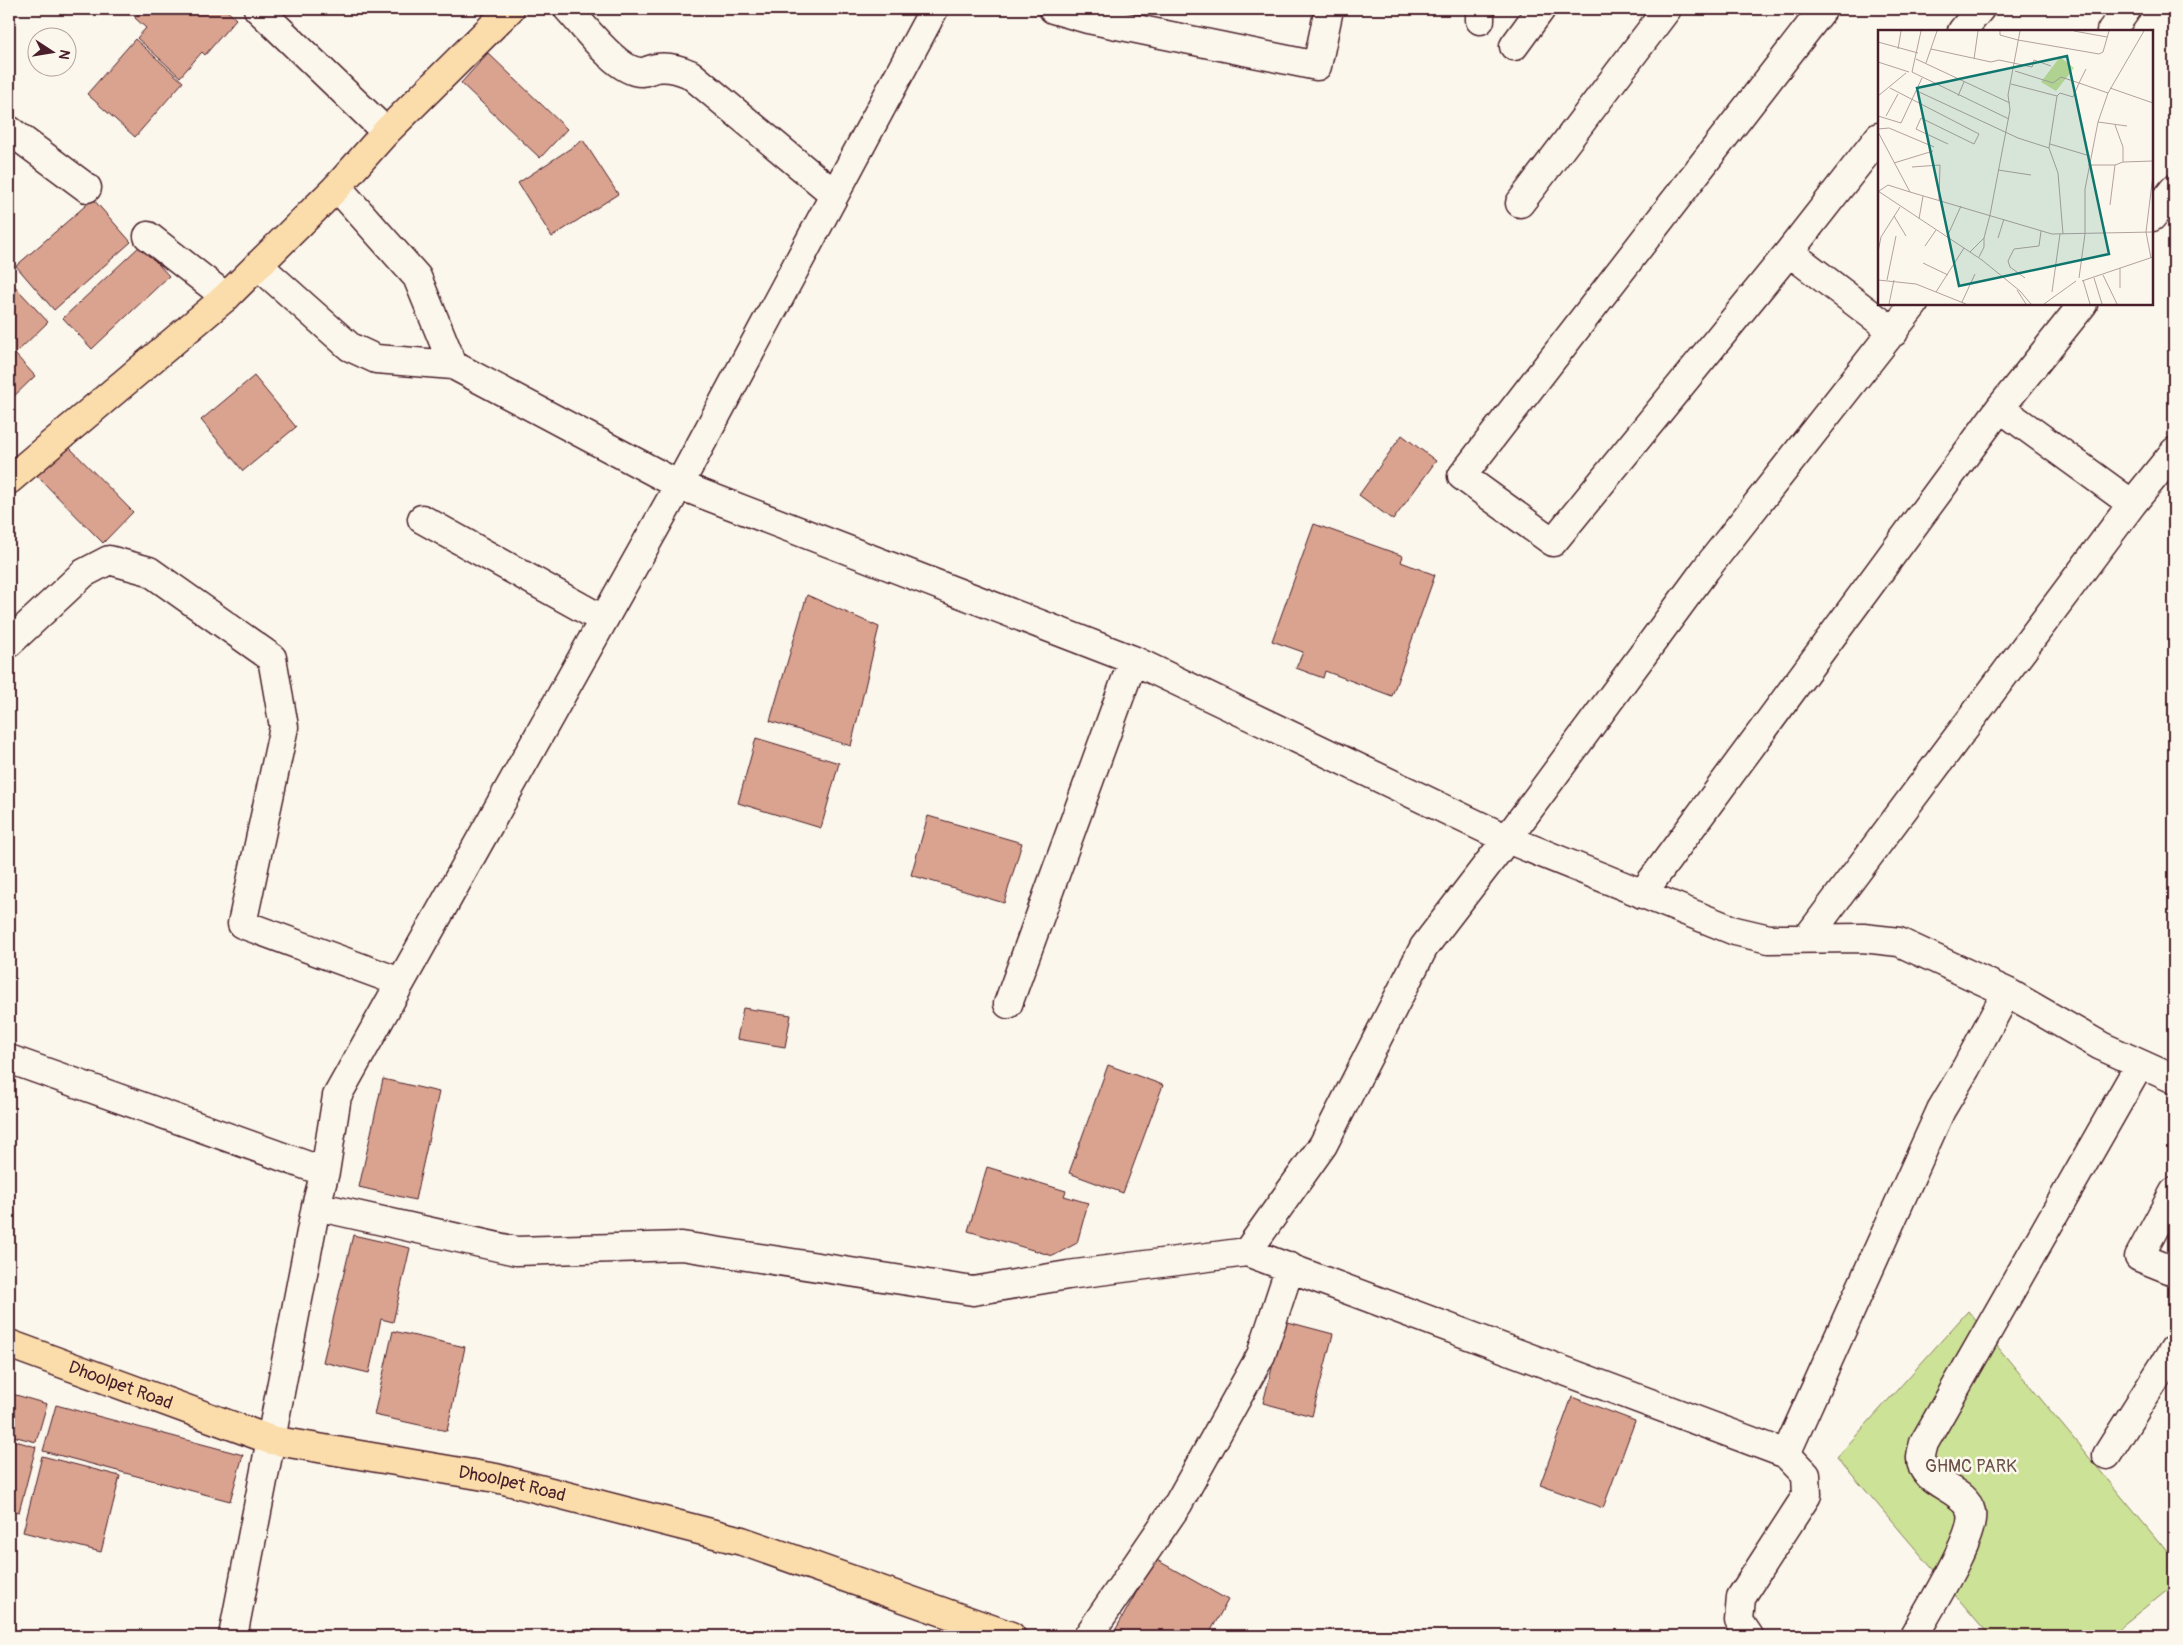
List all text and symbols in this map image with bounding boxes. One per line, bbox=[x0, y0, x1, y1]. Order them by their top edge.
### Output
north arrow bbox=[28, 28, 78, 78]
inset map bbox=[1878, 30, 2153, 305]
text: N bbox=[55, 48, 74, 61]
street label: Dhoolpet Road bbox=[65, 1355, 176, 1415]
park label: GHMC PARK bbox=[1925, 1455, 2017, 1478]
street label: Dhoolpet Road bbox=[457, 1460, 568, 1507]

